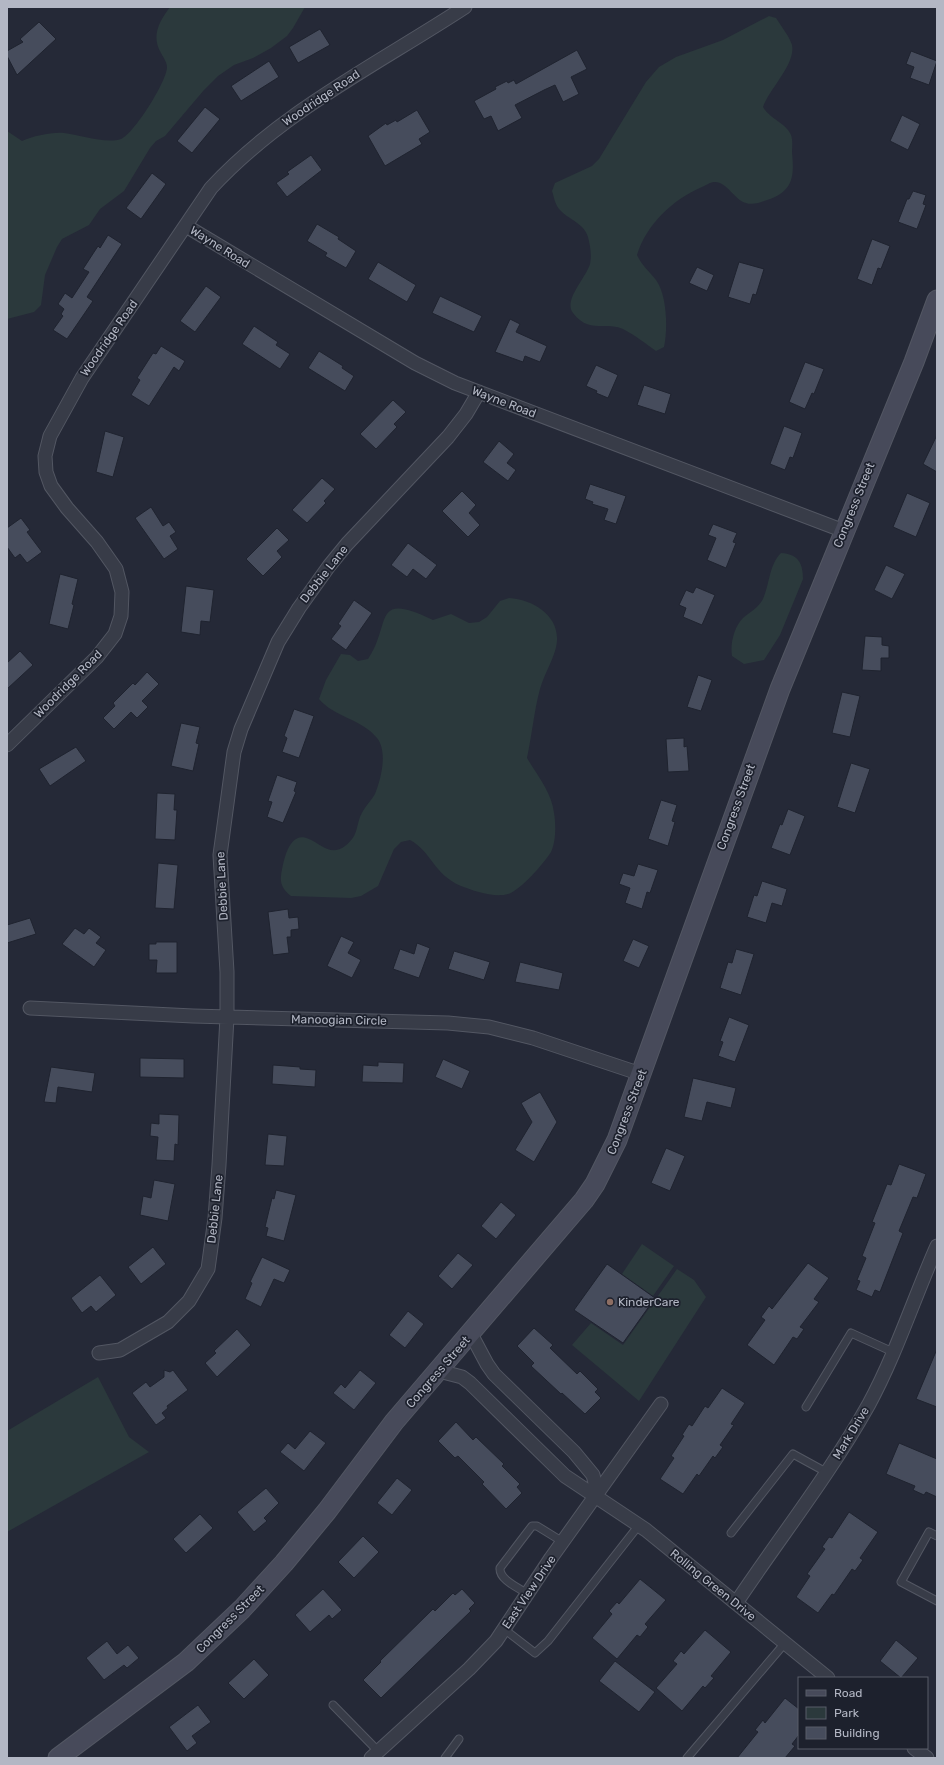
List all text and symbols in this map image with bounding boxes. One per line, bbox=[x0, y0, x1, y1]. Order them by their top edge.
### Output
street label: Woodridge Road bbox=[280, 67, 362, 129]
street label: Wayne Road bbox=[188, 223, 252, 271]
street label: Woodridge Road bbox=[77, 297, 141, 379]
street label: Wayne Road bbox=[470, 383, 538, 421]
street label: Congress Street bbox=[831, 460, 878, 550]
street label: Debbie Lane bbox=[297, 542, 351, 606]
street label: Woodridge Road bbox=[31, 647, 105, 721]
street label: Congress Street bbox=[714, 762, 758, 852]
street label: Debbie Lane bbox=[213, 851, 231, 921]
street label: Manoogian Circle bbox=[291, 1012, 387, 1028]
street label: Congress Street bbox=[604, 1067, 650, 1157]
street label: Debbie Lane bbox=[204, 1174, 226, 1244]
place label: KinderCare bbox=[618, 1295, 680, 1309]
marker: KinderCare bbox=[605, 1297, 615, 1307]
street label: Congress Street bbox=[403, 1333, 473, 1411]
street label: Mark Drive bbox=[830, 1404, 872, 1462]
street label: Rolling Green Drive bbox=[667, 1546, 759, 1624]
street label: East View Drive bbox=[499, 1552, 559, 1631]
street label: Congress Street bbox=[193, 1582, 267, 1656]
legend bbox=[798, 1677, 928, 1749]
text: Road bbox=[834, 1686, 862, 1700]
text: Park bbox=[834, 1706, 860, 1720]
text: Building bbox=[834, 1726, 880, 1740]

